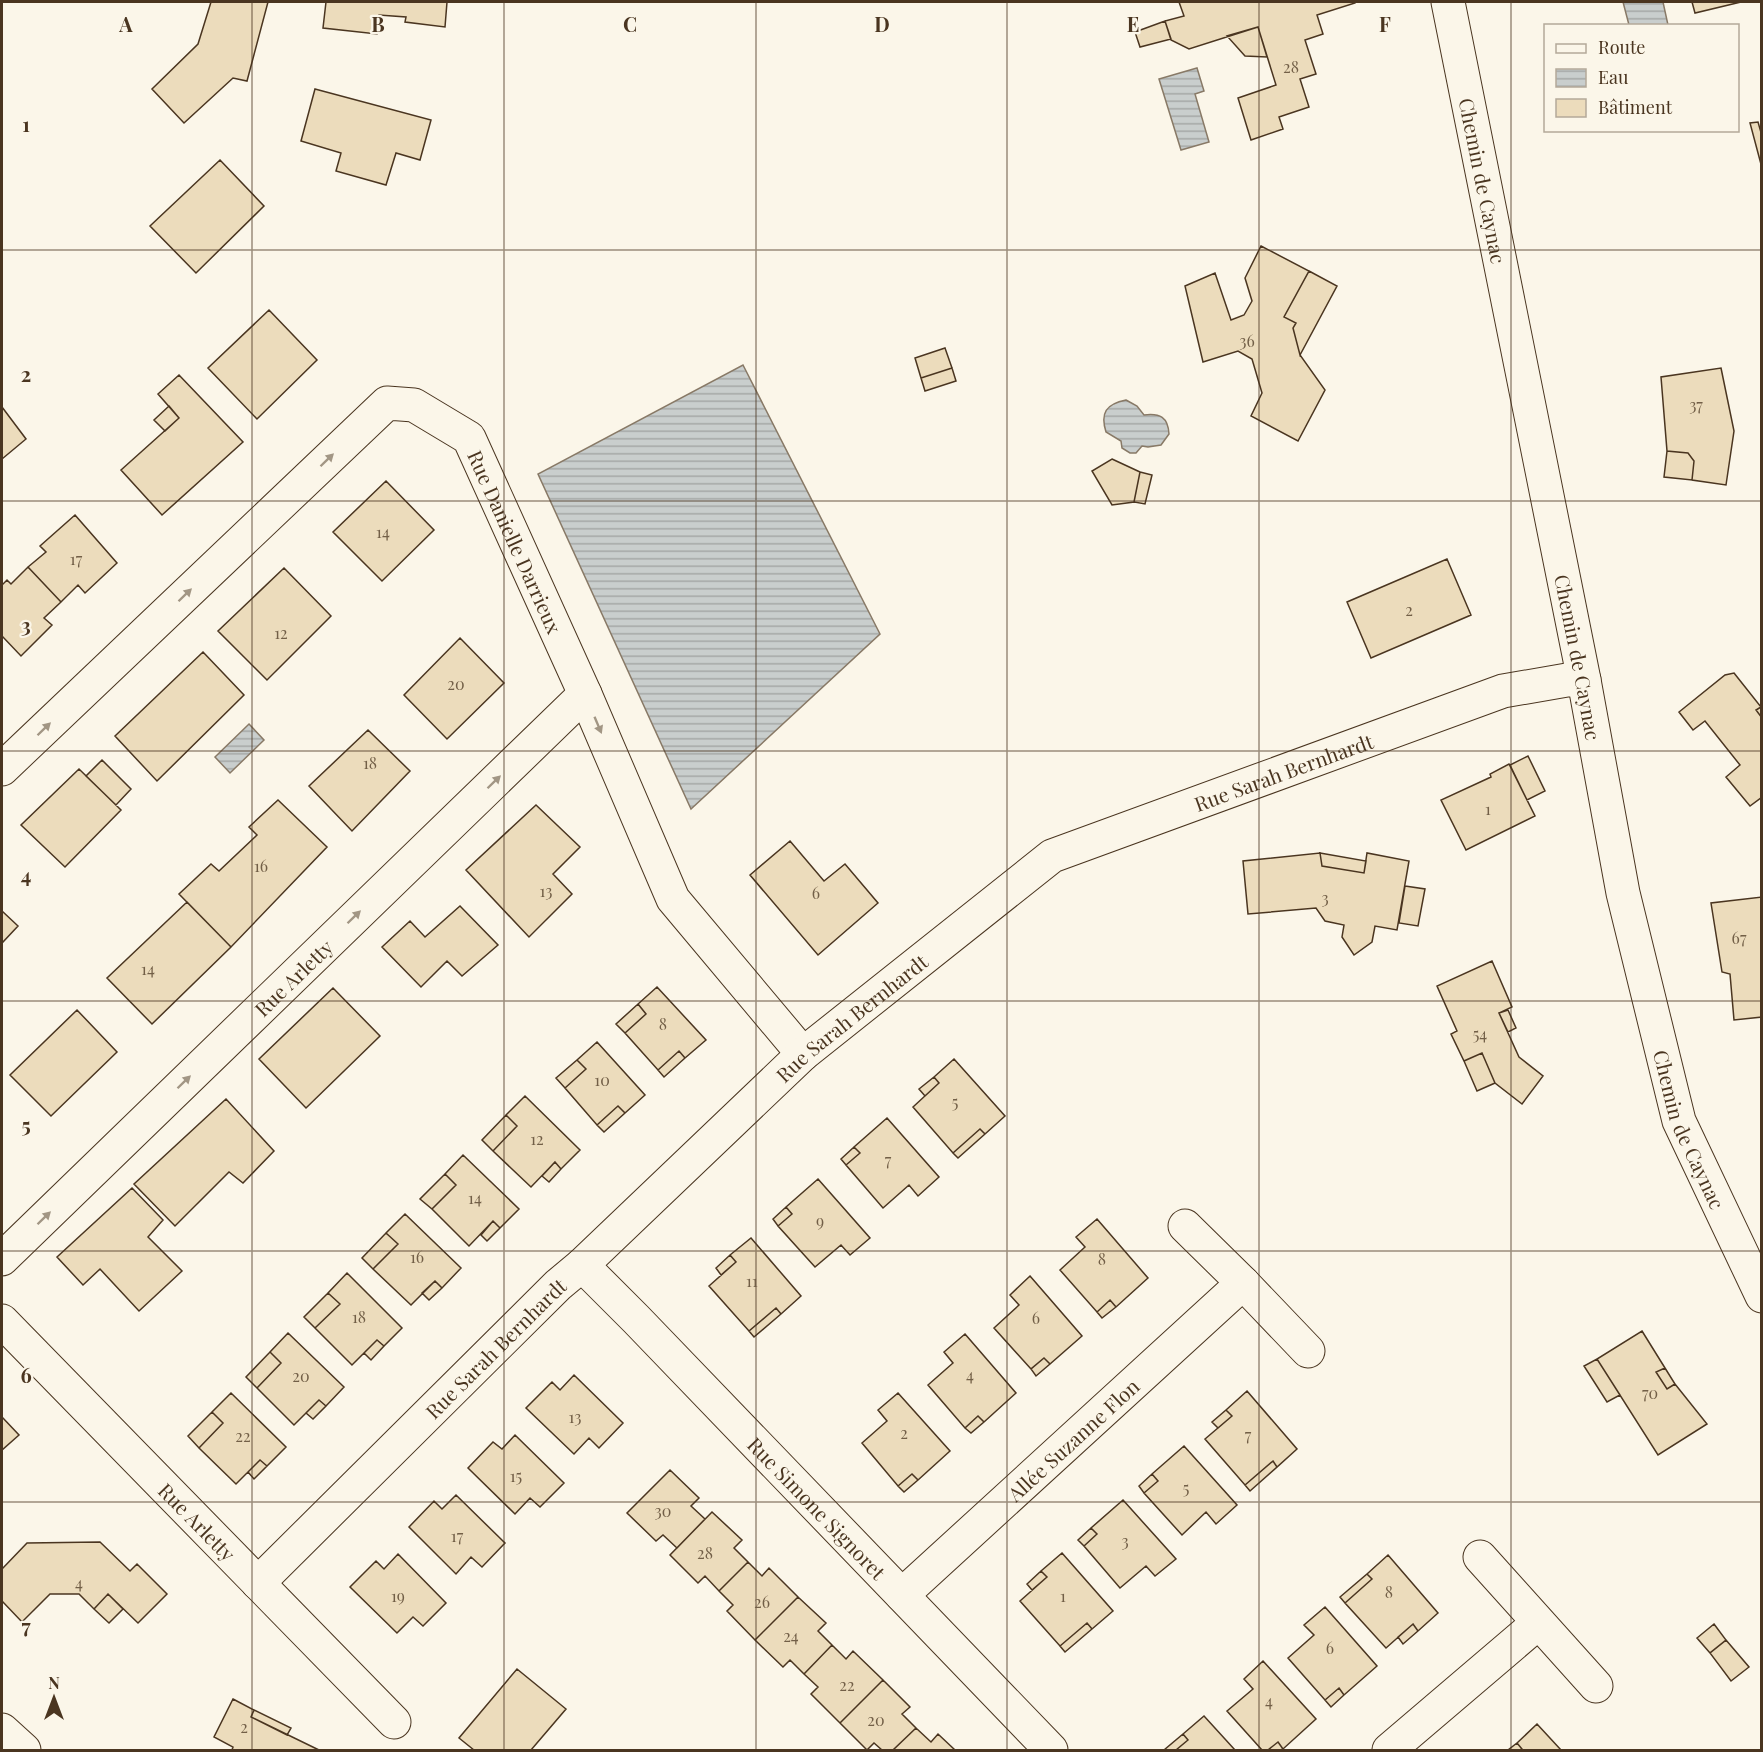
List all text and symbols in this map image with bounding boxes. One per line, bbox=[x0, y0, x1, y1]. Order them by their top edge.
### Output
text: A bbox=[118, 10, 133, 37]
text: B bbox=[371, 10, 385, 37]
text: C bbox=[623, 10, 637, 37]
text: D bbox=[874, 10, 890, 37]
text: E bbox=[1127, 10, 1139, 37]
text: F bbox=[1379, 10, 1391, 37]
legend bbox=[1544, 24, 1739, 132]
text: Route bbox=[1598, 35, 1645, 59]
house number: 28 bbox=[1283, 56, 1299, 77]
text: Eau bbox=[1598, 65, 1629, 89]
street label: Chemin de Caynac bbox=[1454, 95, 1514, 266]
text: Bâtiment bbox=[1598, 95, 1673, 119]
text: 1 bbox=[22, 110, 30, 137]
house number: 36 bbox=[1239, 330, 1255, 351]
text: 2 bbox=[21, 360, 31, 387]
house number: 37 bbox=[1689, 394, 1703, 415]
street label: Rue Danielle Darrieux bbox=[463, 445, 569, 638]
one-way arrow bbox=[319, 454, 333, 468]
house number: 14 bbox=[376, 521, 390, 542]
house number: 17 bbox=[70, 548, 83, 569]
street label: Chemin de Caynac bbox=[1550, 572, 1608, 742]
one-way arrow bbox=[178, 588, 192, 602]
house number: 2 bbox=[1405, 599, 1413, 620]
text: 3 bbox=[21, 611, 31, 638]
house number: 12 bbox=[274, 622, 288, 643]
house number: 20 bbox=[447, 673, 465, 694]
one-way arrow bbox=[594, 716, 603, 734]
one-way arrow bbox=[36, 723, 51, 736]
street label: Rue Sarah Bernhardt bbox=[1190, 726, 1377, 816]
house number: 18 bbox=[363, 752, 377, 773]
one-way arrow bbox=[486, 775, 500, 789]
house number: 1 bbox=[1485, 798, 1491, 819]
house number: 16 bbox=[254, 855, 268, 876]
text: 4 bbox=[21, 861, 31, 888]
house number: 13 bbox=[540, 880, 552, 901]
house number: 6 bbox=[812, 882, 820, 903]
house number: 3 bbox=[1321, 887, 1329, 908]
one-way arrow bbox=[346, 911, 360, 925]
house number: 67 bbox=[1732, 927, 1747, 948]
street label: Rue Arletty bbox=[248, 933, 338, 1021]
street label: Rue Sarah Bernhardt bbox=[769, 947, 933, 1087]
house number: 14 bbox=[141, 958, 155, 979]
house number: 8 bbox=[659, 1013, 667, 1034]
house number: 54 bbox=[1473, 1023, 1487, 1044]
street label: Chemin de Caynac bbox=[1648, 1047, 1732, 1213]
house number: 10 bbox=[594, 1069, 610, 1090]
one-way arrow bbox=[176, 1076, 190, 1090]
house number: 5 bbox=[952, 1091, 958, 1112]
text: 5 bbox=[21, 1111, 31, 1138]
house number: 12 bbox=[530, 1128, 544, 1149]
house number: 7 bbox=[885, 1149, 892, 1170]
house number: 14 bbox=[468, 1187, 482, 1208]
house number: 9 bbox=[816, 1210, 824, 1231]
one-way arrow bbox=[36, 1211, 51, 1225]
house number: 16 bbox=[410, 1246, 424, 1267]
house number: 8 bbox=[1098, 1248, 1106, 1269]
house number: 11 bbox=[746, 1270, 758, 1291]
street label: Rue Sarah Bernhardt bbox=[419, 1271, 571, 1424]
house number: 18 bbox=[352, 1306, 366, 1327]
house number: 6 bbox=[1032, 1307, 1040, 1328]
text: 6 bbox=[20, 1361, 32, 1388]
house number: 4 bbox=[966, 1364, 974, 1385]
house number: 20 bbox=[292, 1365, 310, 1386]
street label: Allée Suzanne Flon bbox=[1000, 1372, 1144, 1507]
house number: 70 bbox=[1642, 1382, 1658, 1403]
house number: 13 bbox=[569, 1406, 581, 1427]
house number: 2 bbox=[900, 1422, 908, 1443]
house number: 7 bbox=[1245, 1424, 1252, 1445]
house number: 22 bbox=[235, 1425, 251, 1446]
street label: Rue Simone Signoret bbox=[743, 1430, 893, 1585]
house number: 15 bbox=[510, 1465, 522, 1486]
street label: Rue Arletty bbox=[153, 1476, 242, 1566]
house number: 5 bbox=[1183, 1477, 1189, 1498]
house number: 30 bbox=[655, 1500, 671, 1521]
house number: 17 bbox=[451, 1525, 464, 1546]
house number: 3 bbox=[1121, 1530, 1129, 1551]
house number: 28 bbox=[697, 1542, 713, 1563]
house number: 4 bbox=[75, 1572, 83, 1593]
house number: 8 bbox=[1385, 1581, 1393, 1602]
house number: 19 bbox=[391, 1585, 405, 1606]
house number: 1 bbox=[1060, 1585, 1066, 1606]
house number: 26 bbox=[754, 1591, 770, 1612]
text: 7 bbox=[21, 1612, 31, 1639]
house number: 24 bbox=[783, 1625, 799, 1646]
house number: 6 bbox=[1326, 1637, 1334, 1658]
north arrow bbox=[24, 1668, 84, 1728]
text: N bbox=[48, 1672, 60, 1693]
house number: 22 bbox=[839, 1674, 855, 1695]
house number: 4 bbox=[1265, 1690, 1273, 1711]
house number: 20 bbox=[867, 1709, 885, 1730]
house number: 2 bbox=[240, 1716, 248, 1737]

